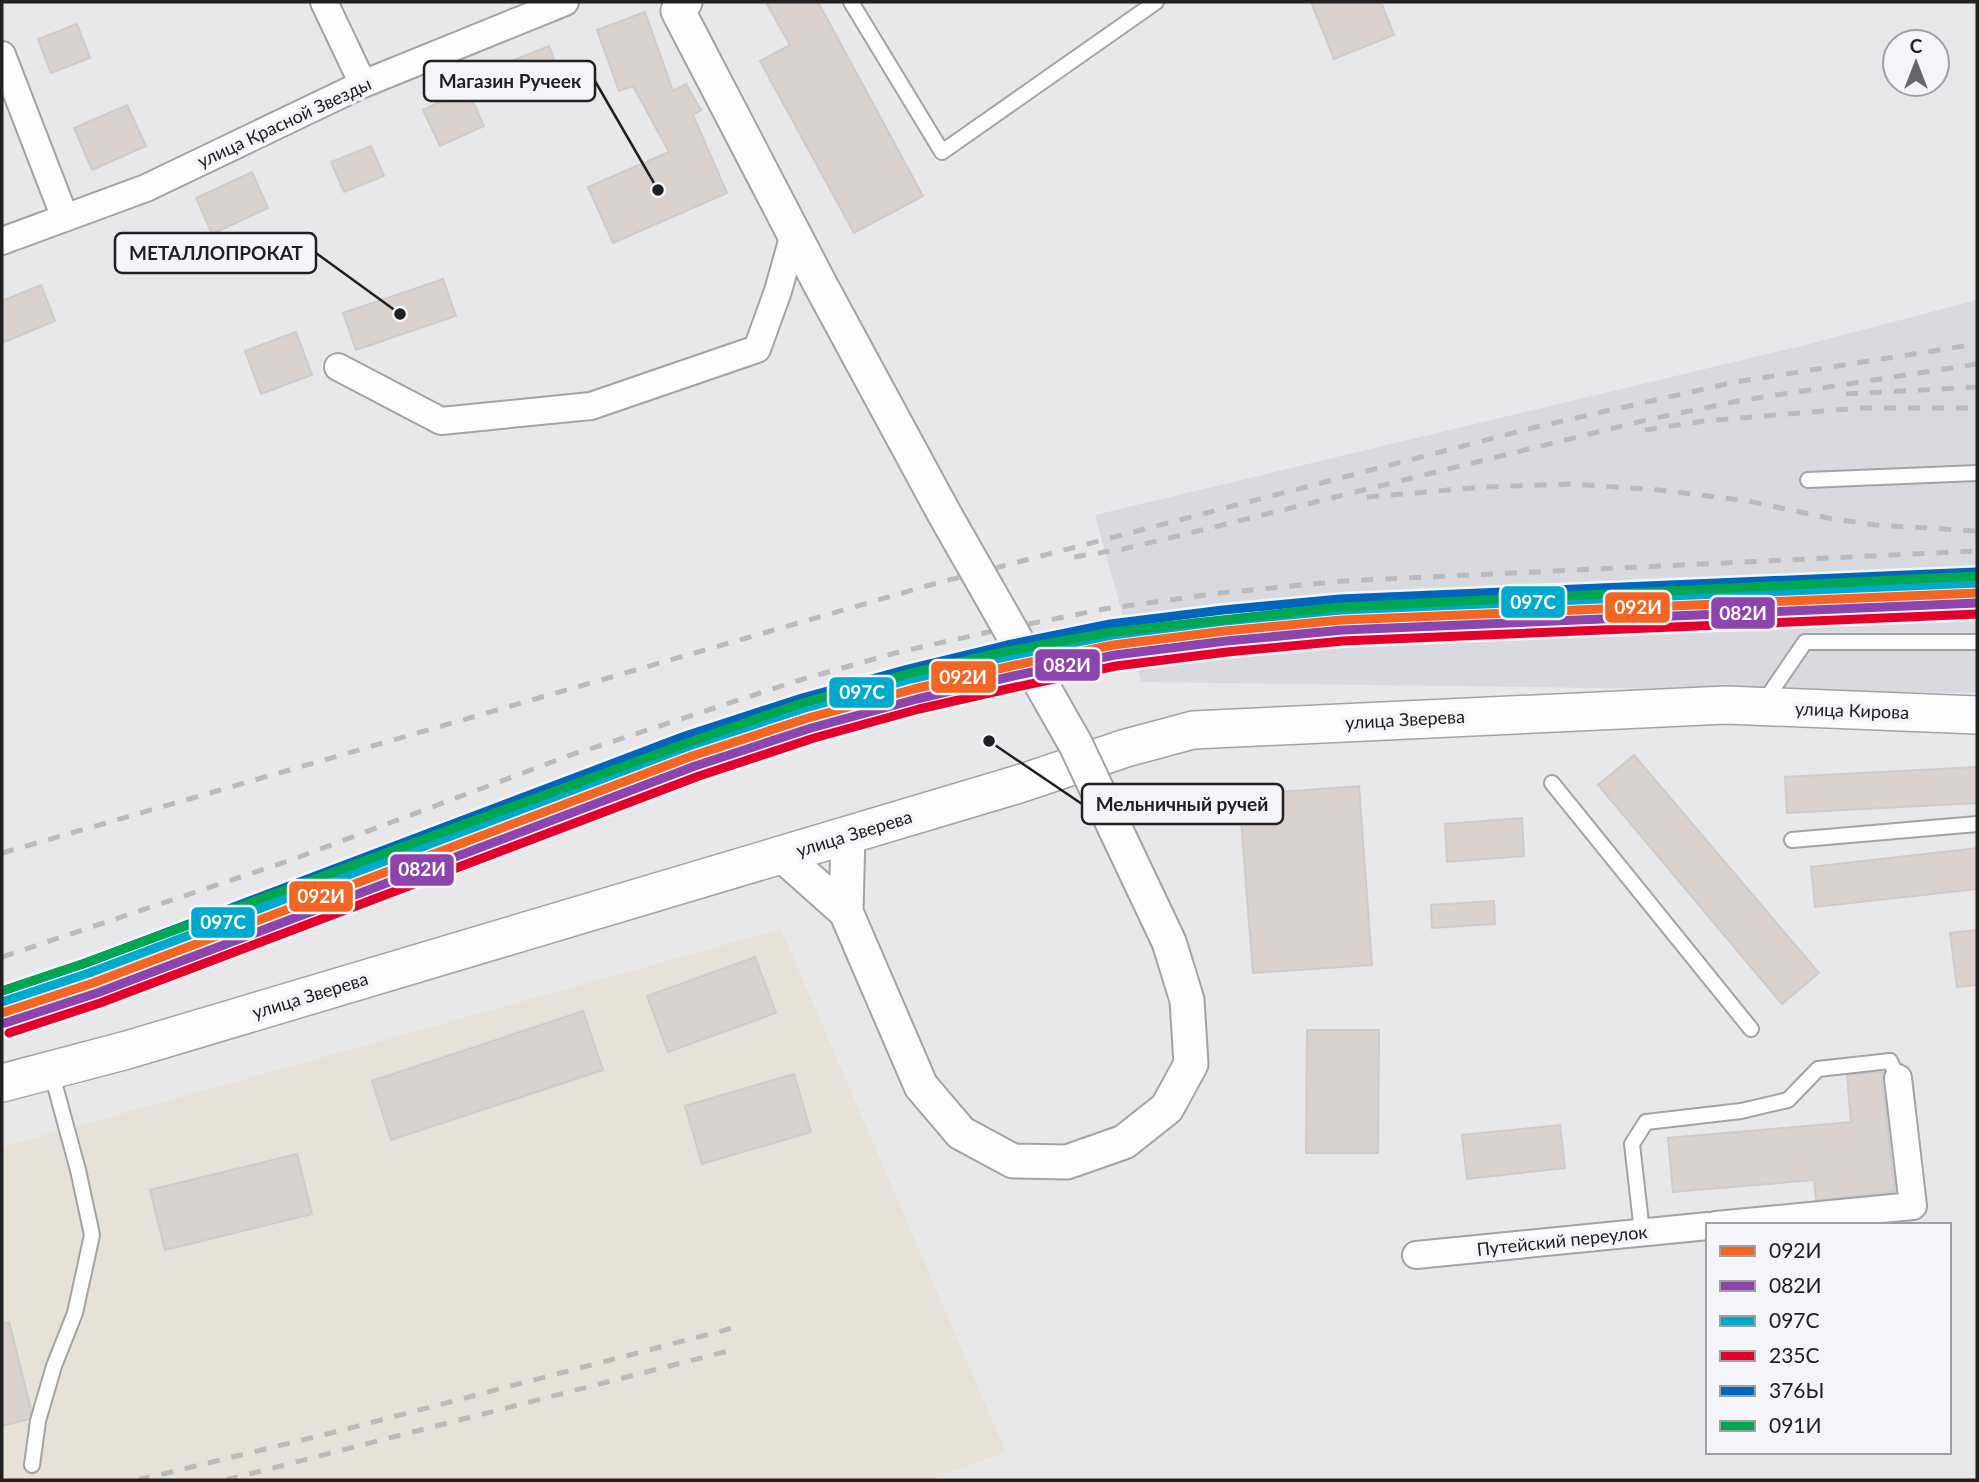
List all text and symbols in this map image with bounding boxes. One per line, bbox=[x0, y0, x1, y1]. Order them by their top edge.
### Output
north arrow bbox=[1881, 28, 1951, 98]
text: С bbox=[1910, 34, 1923, 57]
callout: Магазин Ручеек bbox=[424, 61, 595, 101]
text: Магазин Ручеек bbox=[439, 69, 582, 92]
street label: улица Красной Звезды bbox=[194, 72, 374, 172]
callout: МЕТАЛЛОПРОКАТ bbox=[115, 233, 316, 273]
text: МЕТАЛЛОПРОКАТ bbox=[129, 241, 303, 264]
line badge: 097С bbox=[1500, 585, 1566, 619]
text: 097С bbox=[1510, 590, 1556, 613]
line badge: 092И bbox=[1604, 591, 1671, 624]
text: 092И bbox=[1614, 595, 1662, 618]
line badge: 082И bbox=[1710, 596, 1776, 630]
text: 082И bbox=[1719, 601, 1767, 624]
line badge: 082И bbox=[1034, 648, 1101, 682]
text: 082И bbox=[1043, 653, 1091, 676]
line badge: 092И bbox=[930, 660, 997, 694]
text: 092И bbox=[939, 665, 987, 688]
line badge: 097С bbox=[828, 676, 895, 709]
text: 097С bbox=[839, 680, 885, 703]
street label: улица Кирова bbox=[1795, 697, 1909, 723]
street label: улица Зверева bbox=[1345, 705, 1465, 733]
callout: Мельничный ручей bbox=[1082, 784, 1283, 824]
text: Мельничный ручей bbox=[1096, 792, 1268, 815]
street label: улица Зверева bbox=[793, 805, 915, 861]
line badge: 082И bbox=[389, 853, 455, 887]
text: 082И bbox=[398, 857, 446, 880]
line badge: 092И bbox=[288, 880, 354, 913]
text: 092И bbox=[297, 884, 345, 907]
line badge: 097С bbox=[190, 906, 256, 939]
text: 097С bbox=[200, 910, 246, 933]
street label: улица Зверева bbox=[249, 967, 371, 1023]
street label: Путейский переулок bbox=[1476, 1220, 1649, 1260]
legend bbox=[1706, 1223, 1951, 1454]
text: 092И bbox=[1769, 1237, 1822, 1262]
text: 082И bbox=[1769, 1272, 1822, 1297]
text: 097С bbox=[1769, 1307, 1820, 1332]
text: 235С bbox=[1769, 1342, 1820, 1367]
text: 376Ы bbox=[1769, 1377, 1824, 1402]
text: 091И bbox=[1769, 1412, 1822, 1437]

